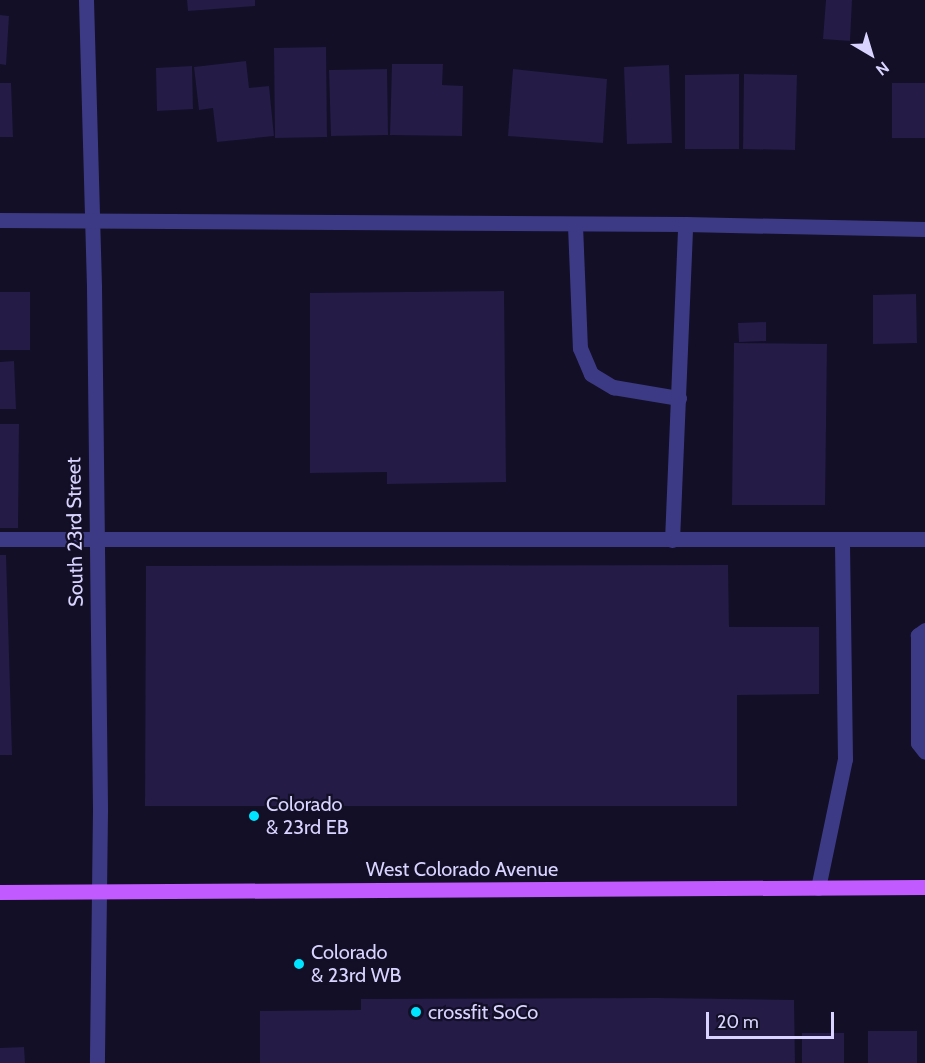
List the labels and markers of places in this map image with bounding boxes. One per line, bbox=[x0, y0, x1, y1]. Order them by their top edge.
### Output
place label: Colorado & 23rd EB bbox=[266, 792, 349, 839]
marker: Colorado & 23rd EB bbox=[247, 809, 261, 823]
place label: Colorado & 23rd WB bbox=[311, 940, 402, 987]
marker: Colorado & 23rd WB bbox=[292, 957, 306, 971]
place label: crossfit SoCo bbox=[428, 1000, 538, 1024]
marker: crossfit SoCo bbox=[409, 1005, 423, 1019]

